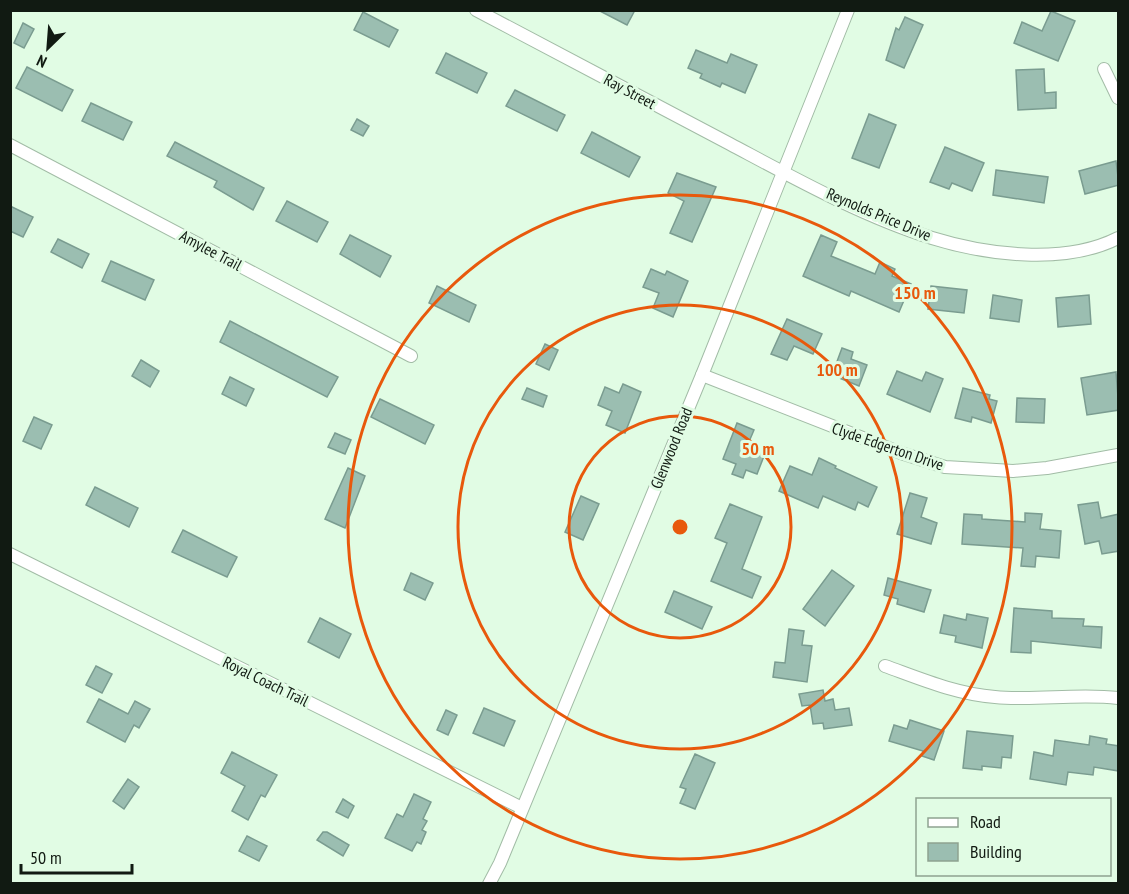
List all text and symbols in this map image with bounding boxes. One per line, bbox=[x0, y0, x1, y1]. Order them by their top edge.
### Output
north arrow bbox=[18, 18, 78, 78]
text: N bbox=[34, 51, 50, 72]
street label: Ray Street bbox=[601, 69, 660, 113]
street label: Reynolds Price Drive bbox=[824, 183, 934, 245]
street label: Amylee Trail bbox=[176, 225, 246, 275]
text: 150 m bbox=[894, 281, 936, 304]
text: 100 m bbox=[816, 358, 858, 381]
street label: Glenwood Road bbox=[646, 404, 696, 492]
street label: Clyde Edgerton Drive bbox=[830, 418, 946, 474]
text: 50 m bbox=[742, 437, 774, 460]
centre of rings bbox=[670, 517, 690, 537]
street label: Royal Coach Trail bbox=[220, 652, 312, 710]
legend bbox=[916, 798, 1111, 876]
text: Road bbox=[970, 810, 1001, 833]
scale bar bbox=[21, 837, 132, 875]
text: Building bbox=[970, 840, 1022, 863]
text: 50 m bbox=[30, 846, 62, 869]

